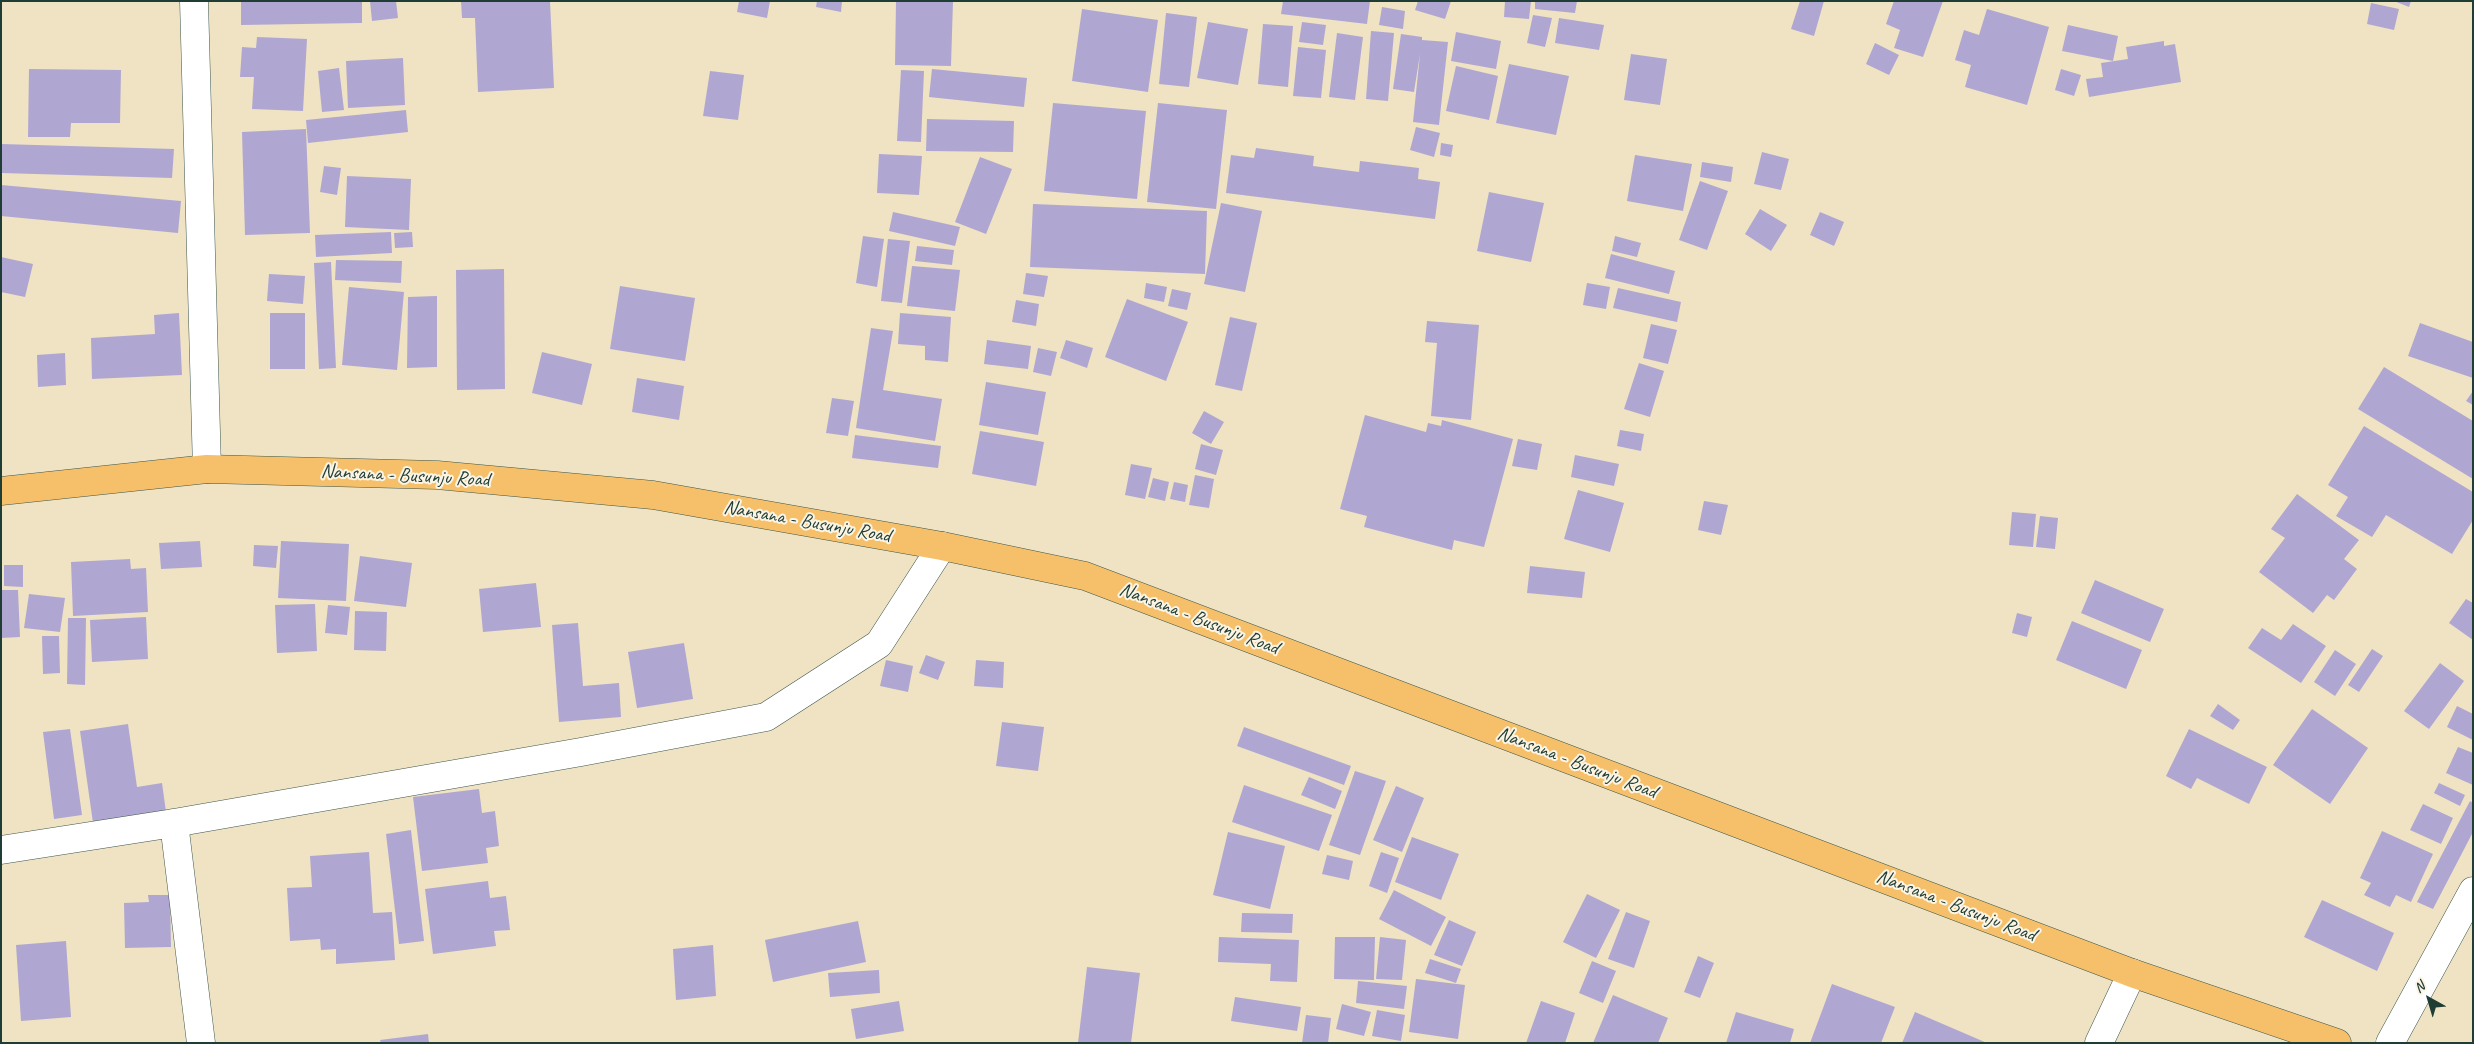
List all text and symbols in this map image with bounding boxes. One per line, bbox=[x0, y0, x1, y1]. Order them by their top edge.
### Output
street label: Nansana - Busunju Road bbox=[320, 460, 490, 492]
street label: Nansana - Busunju Road bbox=[722, 496, 892, 548]
street label: Nansana - Busunju Road bbox=[1116, 578, 1282, 660]
street label: Nansana - Busunju Road bbox=[1494, 722, 1660, 804]
street label: Nansana - Busunju Road bbox=[1873, 865, 2039, 947]
north arrow bbox=[2404, 974, 2454, 1024]
text: N bbox=[2411, 978, 2428, 996]

